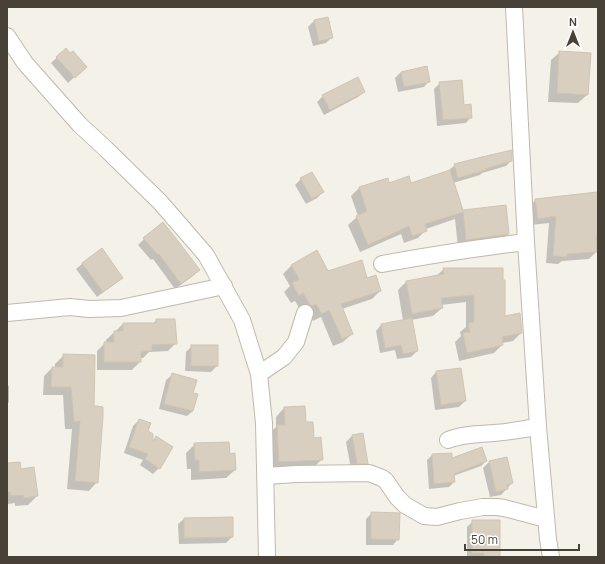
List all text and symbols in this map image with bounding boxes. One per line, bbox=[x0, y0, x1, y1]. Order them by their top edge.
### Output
north arrow bbox=[553, 12, 593, 52]
text: N bbox=[569, 14, 577, 29]
scale bar bbox=[465, 526, 579, 552]
text: 50 m bbox=[471, 531, 498, 548]

